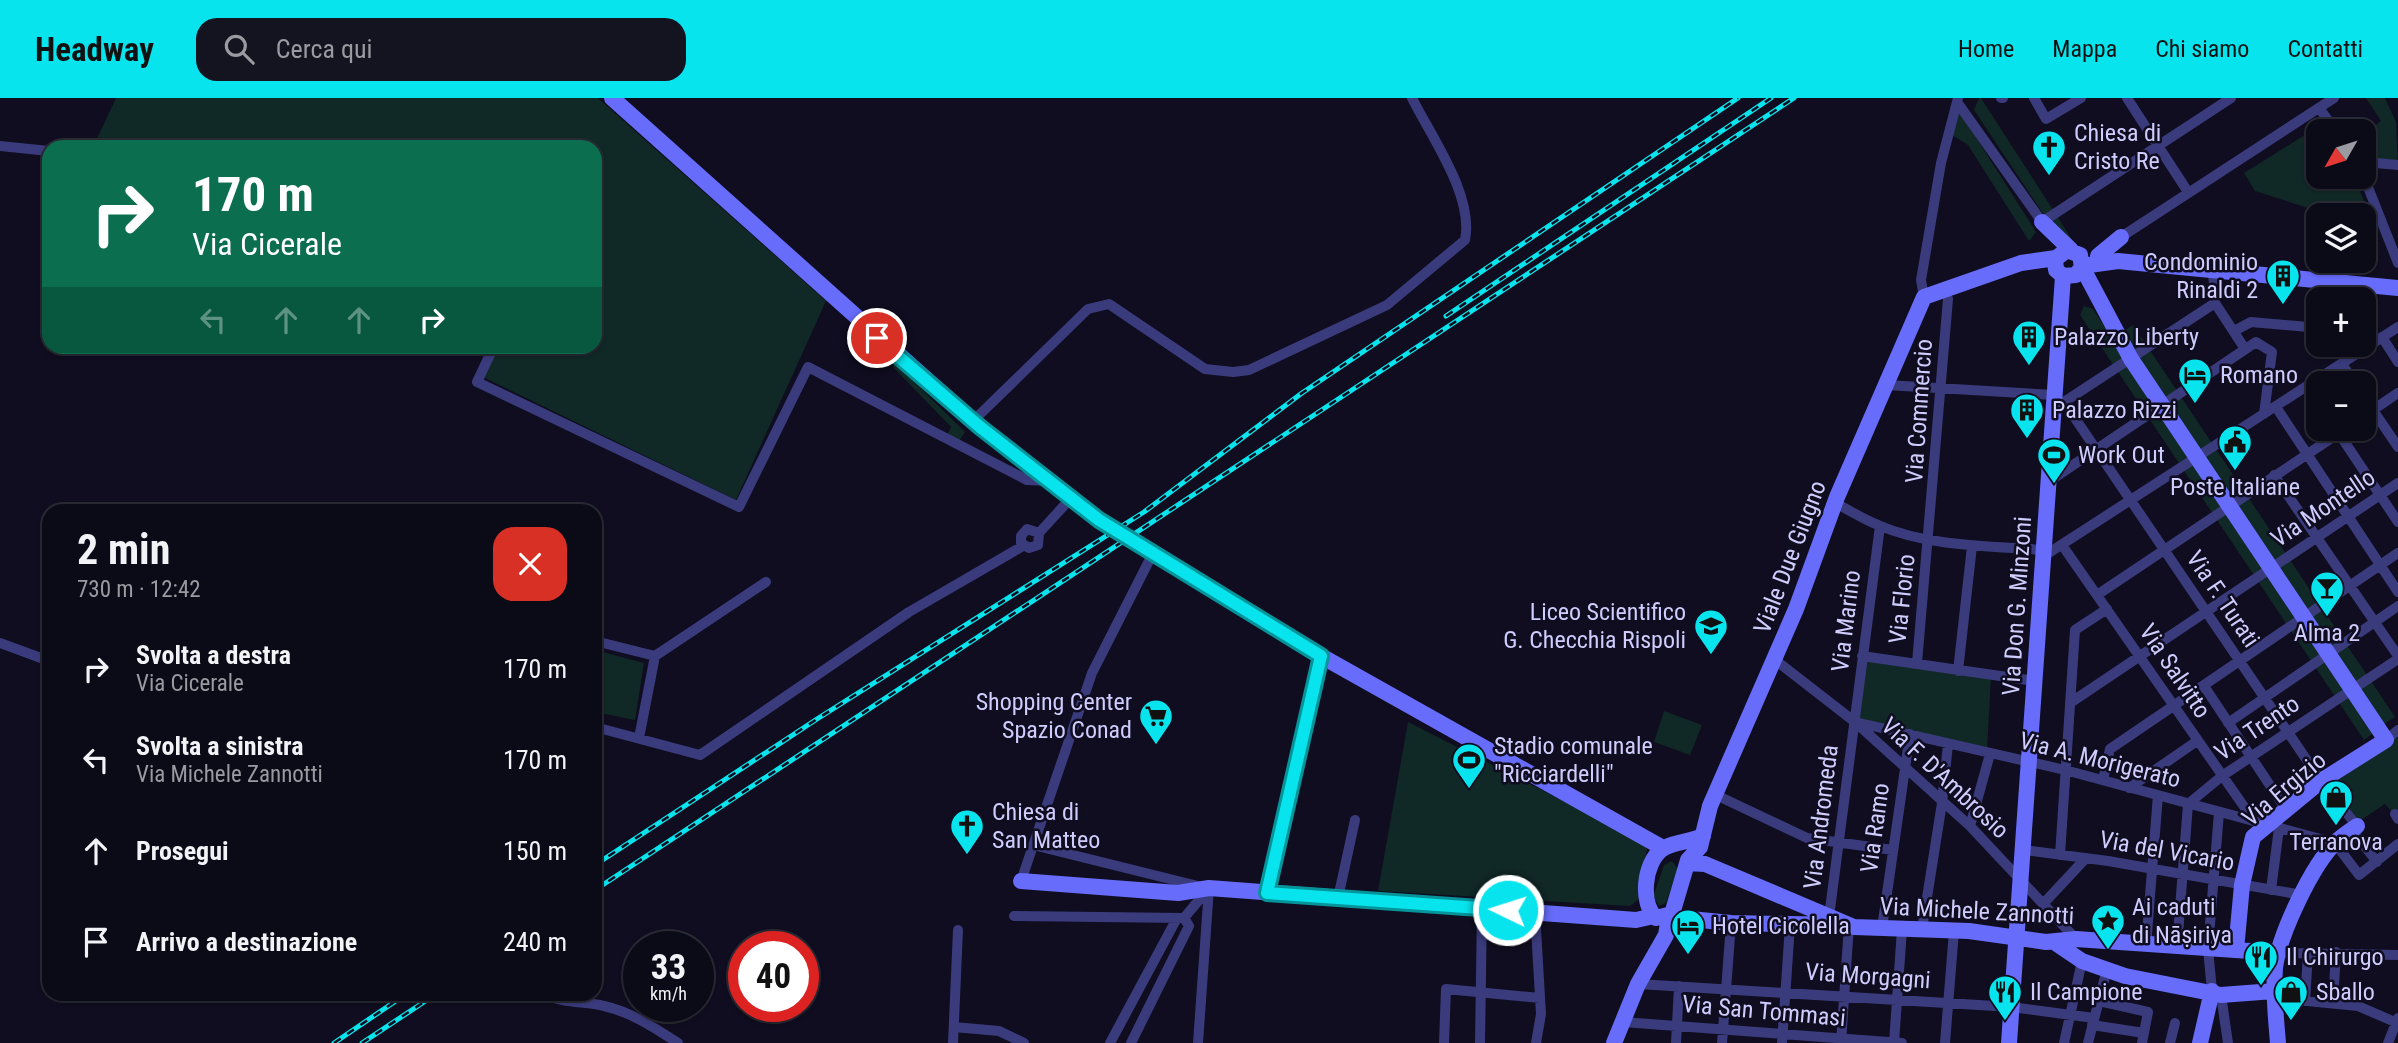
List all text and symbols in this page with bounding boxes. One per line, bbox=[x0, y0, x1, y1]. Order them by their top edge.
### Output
search box bbox=[196, 18, 686, 81]
text: Headway bbox=[35, 30, 154, 69]
icon: search bbox=[220, 30, 258, 68]
text: Cerca qui bbox=[276, 34, 372, 64]
text: Home bbox=[1958, 35, 2014, 63]
text: Mappa bbox=[2052, 35, 2117, 63]
text: Chi siamo bbox=[2155, 35, 2249, 63]
text: Contatti bbox=[2287, 35, 2363, 63]
place label: Chiesa di Cristo Re bbox=[2074, 119, 2161, 175]
north arrow bbox=[2306, 119, 2376, 189]
map controls bbox=[2306, 119, 2376, 441]
church icon: Chiesa di Cristo Re bbox=[2030, 128, 2068, 177]
text: 170 m bbox=[192, 166, 314, 223]
icon: right bbox=[77, 168, 168, 259]
button: layers bbox=[2306, 203, 2376, 273]
text: Via Cicerale bbox=[192, 225, 342, 263]
place label: Condominio Rinaldi 2 bbox=[2144, 248, 2258, 304]
building icon: Condominio Rinaldi 2 bbox=[2264, 257, 2302, 306]
button: + bbox=[2306, 287, 2376, 357]
icon: left bbox=[194, 301, 232, 339]
icon: ahead bbox=[267, 301, 305, 339]
icon: ahead bbox=[340, 301, 378, 339]
icon: right bbox=[413, 301, 451, 339]
pin bbox=[847, 308, 907, 368]
building icon: Palazzo Liberty bbox=[2010, 318, 2048, 367]
icon: arrive bbox=[858, 319, 896, 357]
place label: Palazzo Liberty bbox=[2054, 323, 2199, 351]
street label: Via Commercio bbox=[1900, 338, 1938, 484]
hotel icon: Romano bbox=[2176, 356, 2214, 405]
place label: Romano bbox=[2220, 361, 2298, 389]
button: − bbox=[2306, 371, 2376, 441]
building icon: Palazzo Rizzi bbox=[2008, 391, 2046, 440]
place label: Palazzo Rizzi bbox=[2052, 396, 2177, 424]
public building icon: Poste Italiane bbox=[2216, 423, 2254, 472]
sports icon: Work Out bbox=[2035, 436, 2073, 485]
place label: Work Out bbox=[2078, 441, 2165, 469]
street label: Via Montello bbox=[2266, 463, 2380, 553]
place label: Poste Italiane bbox=[2170, 473, 2300, 501]
street label: Viale Due Giugno bbox=[1748, 477, 1832, 637]
street label: Via Don G. Minzoni bbox=[1997, 515, 2037, 697]
text: 2 min bbox=[77, 525, 170, 574]
button: close bbox=[493, 527, 567, 601]
street label: Via F. Turati bbox=[2181, 546, 2265, 652]
street label: Via Florio bbox=[1883, 553, 1921, 645]
street label: Via Marino bbox=[1826, 569, 1866, 673]
bar icon: Alma 2 bbox=[2308, 569, 2346, 618]
text: 730 m · 12:42 bbox=[77, 576, 201, 603]
place label: Liceo Scientifico G. Checchia Rispoli bbox=[1503, 598, 1686, 654]
school or university icon: Liceo Scientifico G. Checchia Rispoli bbox=[1692, 607, 1730, 656]
street label: Via Salvitto bbox=[2133, 619, 2217, 723]
place label: Alma 2 bbox=[2294, 619, 2360, 647]
text: Svolta a destra bbox=[136, 640, 291, 670]
icon: right bbox=[77, 650, 115, 688]
text: 170 m bbox=[503, 654, 567, 684]
text: Via Cicerale bbox=[136, 670, 244, 697]
place label: Shopping Center Spazio Conad bbox=[976, 688, 1132, 744]
street label: Via Trento bbox=[2209, 690, 2305, 766]
supermarket icon: Shopping Center Spazio Conad bbox=[1137, 697, 1175, 746]
street label: Via F. D'Ambrosio bbox=[1875, 712, 2015, 844]
street label: Via A. Morigerato bbox=[2017, 726, 2183, 794]
text: Svolta a sinistra bbox=[136, 731, 303, 761]
place label: Stadio comunale "Ricciardelli" bbox=[1494, 732, 1653, 788]
icon: left bbox=[77, 741, 115, 779]
sports icon: Stadio comunale "Ricciardelli" bbox=[1450, 741, 1488, 790]
street label: Via Andromeda bbox=[1798, 743, 1844, 891]
text: 170 m bbox=[503, 745, 567, 775]
street label: Via Ergizio bbox=[2237, 746, 2331, 832]
text: Via Michele Zannotti bbox=[136, 761, 323, 788]
shop icon: Terranova bbox=[2317, 778, 2355, 827]
street label: Via Ramo bbox=[1855, 781, 1895, 875]
place label: Chiesa di San Matteo bbox=[992, 798, 1100, 854]
church icon: Chiesa di San Matteo bbox=[948, 807, 986, 856]
street label: Via del Vicario bbox=[2097, 825, 2237, 877]
place label: Terranova bbox=[2289, 828, 2383, 856]
icon: ahead bbox=[77, 832, 115, 870]
text: Prosegui bbox=[136, 836, 229, 866]
text: 150 m bbox=[503, 836, 567, 866]
position arrow bbox=[1471, 873, 1545, 947]
street label: Via Michele Zannotti bbox=[1879, 892, 2075, 930]
place label: Ai caduti di Nāṣiriya bbox=[2132, 893, 2232, 949]
place icon: Ai caduti di Nāṣiriya bbox=[2089, 902, 2127, 951]
hotel icon: Hotel Cicolella bbox=[1669, 907, 1707, 956]
place label: Hotel Cicolella bbox=[1712, 912, 1850, 940]
icon: arrive bbox=[77, 923, 115, 961]
text: Arrivo a destinazione bbox=[136, 927, 357, 957]
text: 240 m bbox=[503, 927, 567, 957]
speed limit sign: 40 bbox=[728, 931, 819, 1022]
restaurant icon: Il Chirurgo bbox=[2242, 938, 2280, 987]
place label: Il Chirurgo bbox=[2286, 943, 2384, 971]
text: 33 bbox=[651, 947, 686, 988]
street label: Via Morgagni bbox=[1804, 958, 1932, 994]
restaurant icon: Il Campione bbox=[1986, 973, 2024, 1022]
shop icon: Sballo bbox=[2272, 973, 2310, 1022]
place label: Il Campione bbox=[2030, 978, 2142, 1006]
place label: Sballo bbox=[2316, 978, 2375, 1006]
text: km/h bbox=[650, 983, 687, 1004]
street label: Via San Tommasi bbox=[1681, 990, 1847, 1032]

